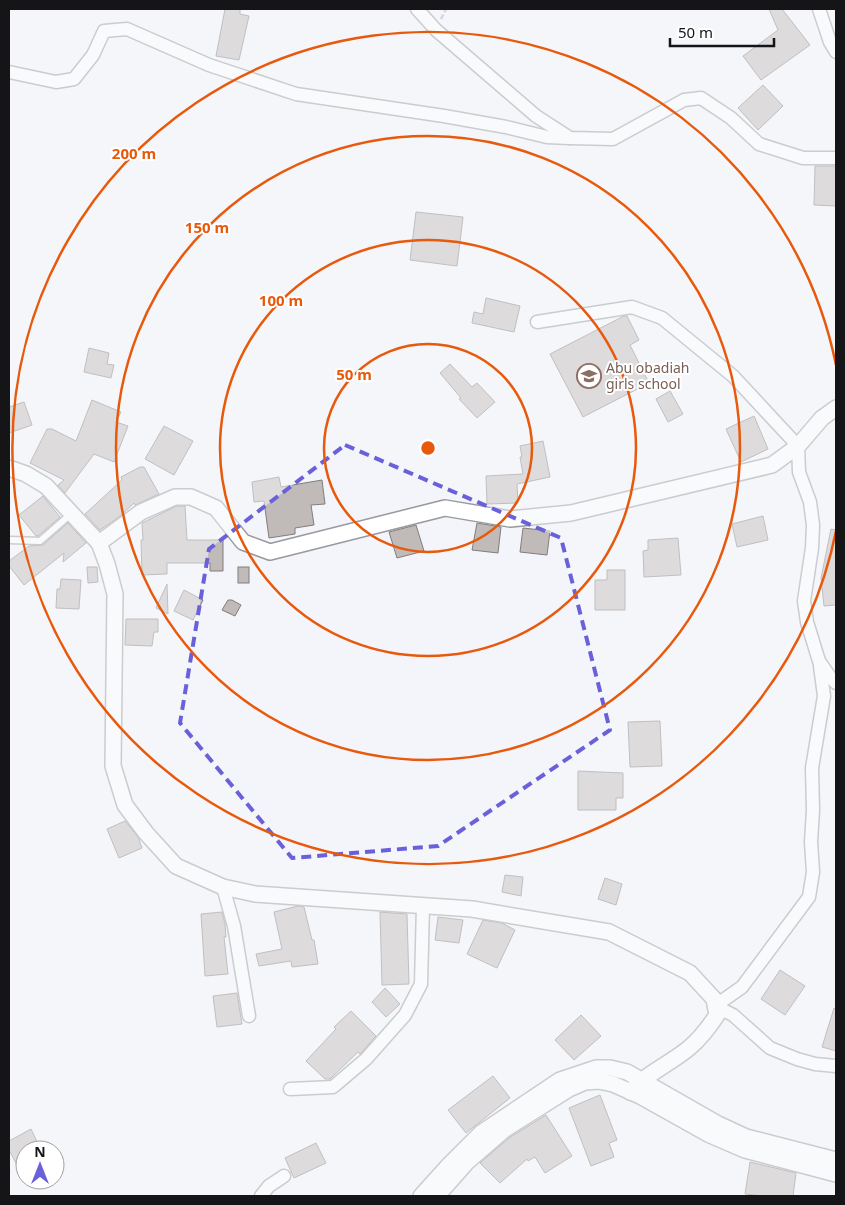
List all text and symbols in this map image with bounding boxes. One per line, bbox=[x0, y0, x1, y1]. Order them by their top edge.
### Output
scale bar bbox=[670, 15, 774, 47]
text: 50 m bbox=[678, 22, 713, 42]
text: 200 m bbox=[112, 143, 156, 163]
text: 150 m bbox=[185, 217, 229, 237]
text: 100 m bbox=[259, 290, 303, 310]
place label: Abu obadiah girls school bbox=[606, 358, 690, 393]
school or university icon: Abu obadiah girls school bbox=[576, 363, 602, 389]
text: 50 m bbox=[336, 364, 372, 384]
centre of rings bbox=[419, 439, 437, 457]
north arrow bbox=[15, 1140, 65, 1190]
text: N bbox=[34, 1142, 46, 1161]

